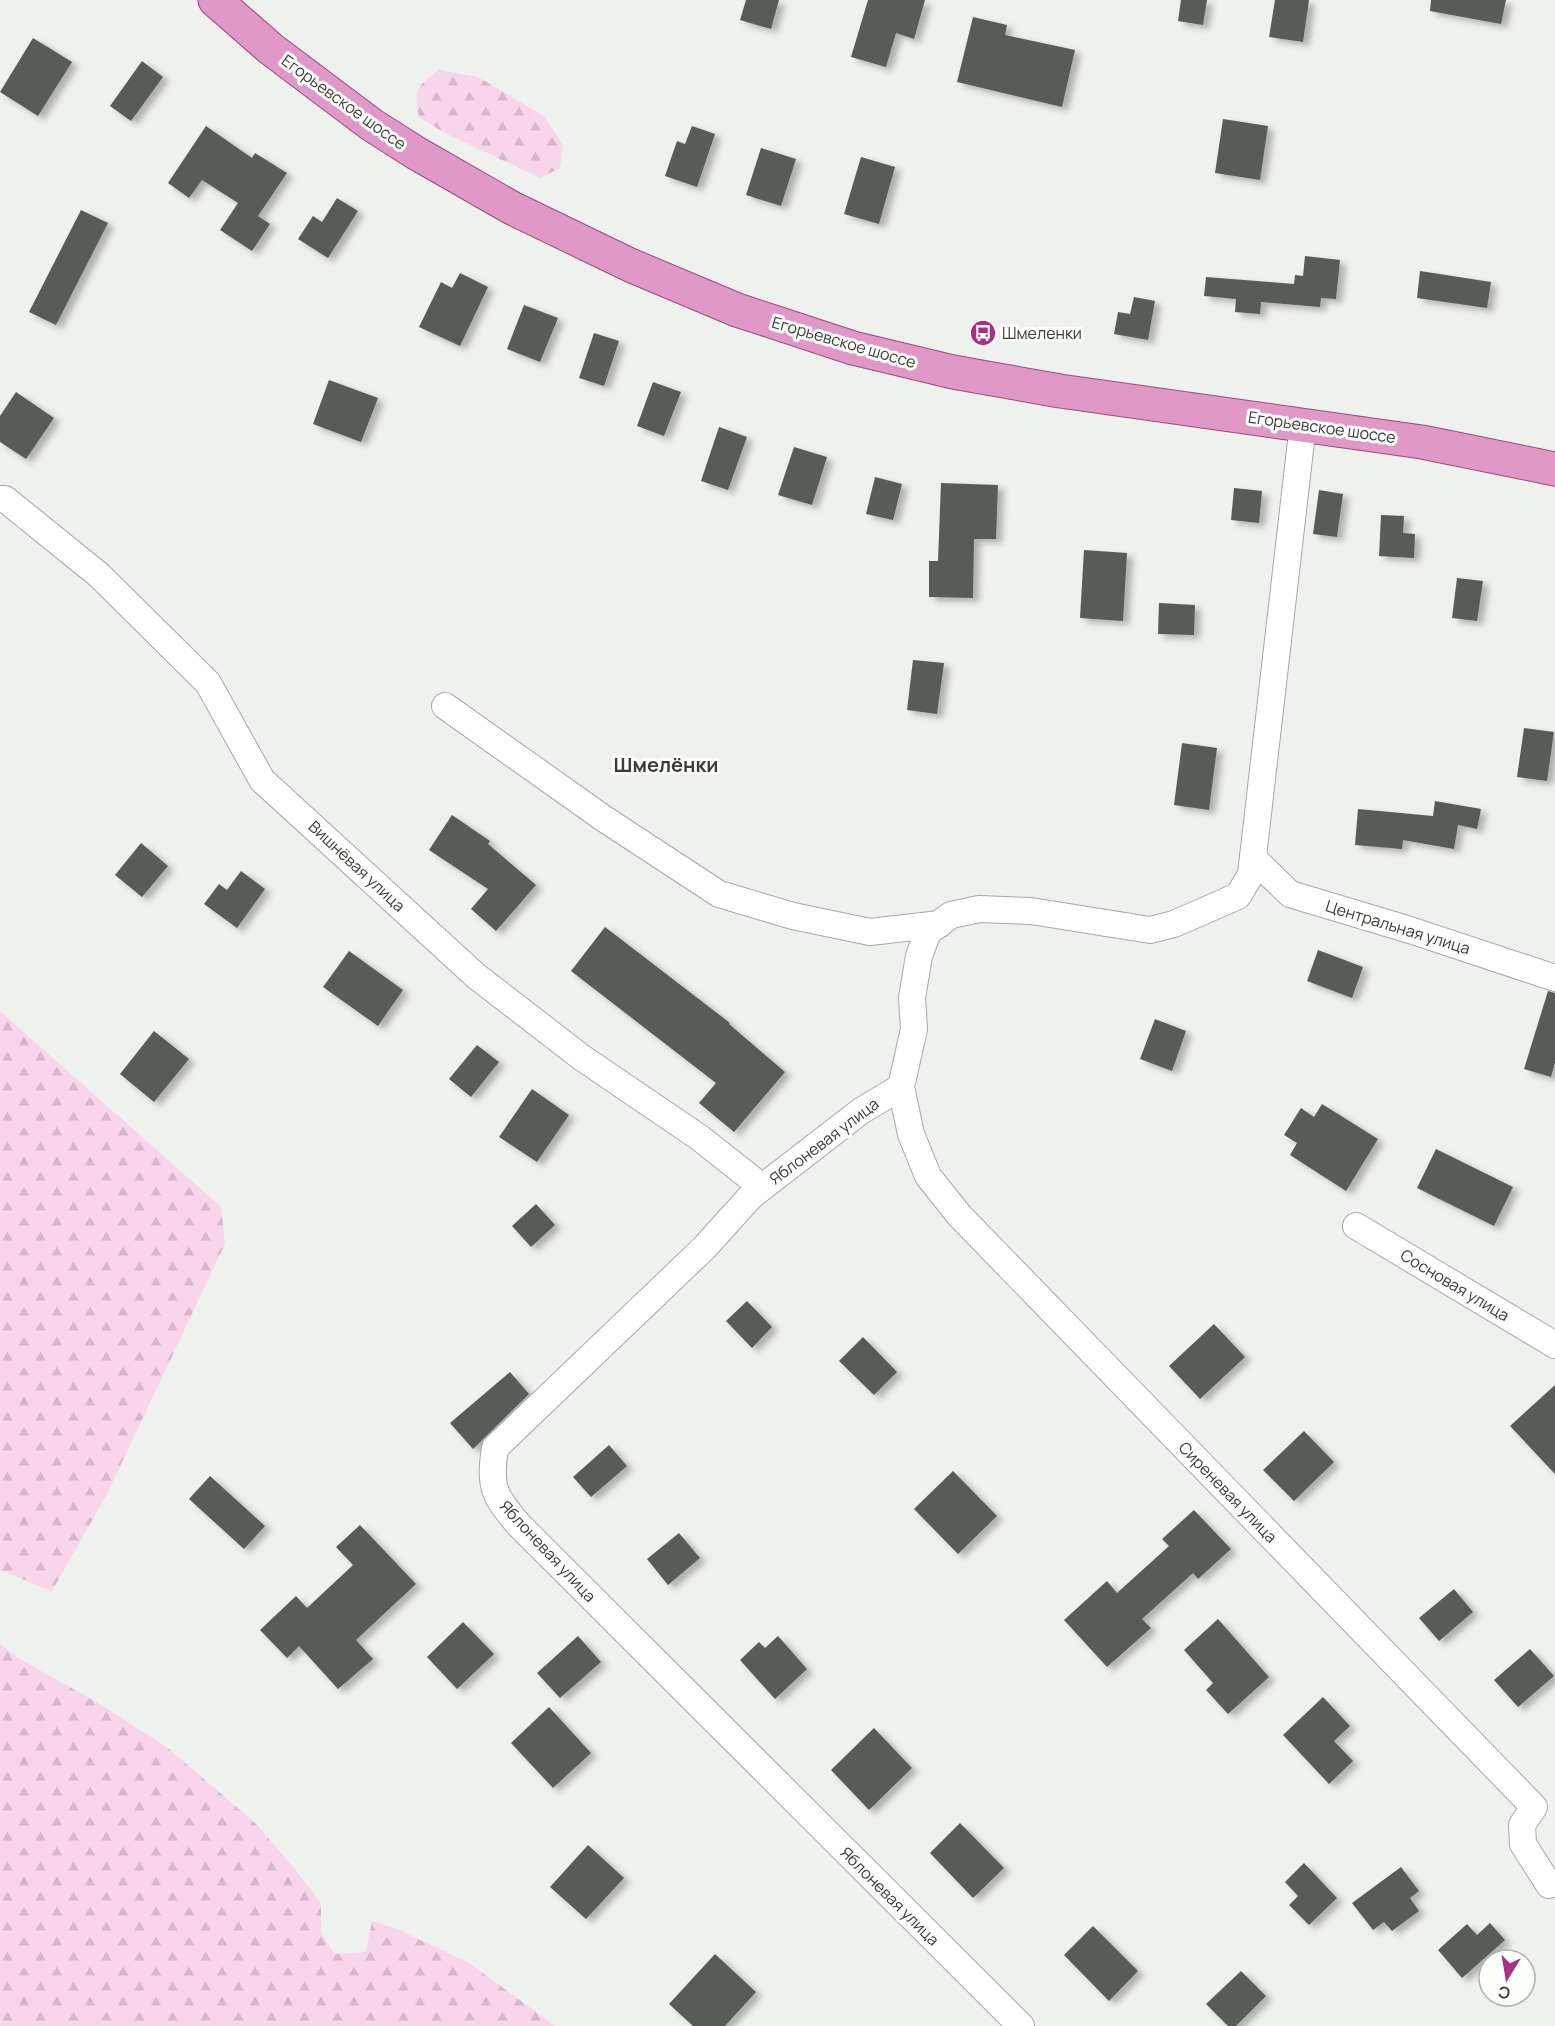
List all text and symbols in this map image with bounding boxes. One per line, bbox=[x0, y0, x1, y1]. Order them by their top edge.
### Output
street label: Егорьевское шоссе bbox=[277, 49, 411, 155]
street label: Егорьевское шоссе bbox=[769, 311, 919, 373]
bus stop icon: Шмеленки bbox=[968, 318, 998, 348]
place label: Шмеленки bbox=[1002, 322, 1082, 344]
street label: Егорьевское шоссе bbox=[1247, 406, 1397, 448]
district label: Шмелёнки bbox=[614, 751, 718, 778]
street label: Вишнёвая улица bbox=[304, 815, 410, 917]
street label: Центральная улица bbox=[1323, 895, 1473, 959]
street label: Яблоневая улица bbox=[765, 1093, 883, 1189]
street label: Сосновая улица bbox=[1396, 1244, 1514, 1326]
street label: Сиреневая улица bbox=[1174, 1437, 1282, 1547]
street label: Яблоневая улица bbox=[495, 1495, 601, 1607]
street label: Яблоневая улица bbox=[836, 1842, 944, 1950]
north arrow bbox=[1477, 1948, 1537, 2008]
text: С bbox=[1496, 1981, 1512, 2005]

